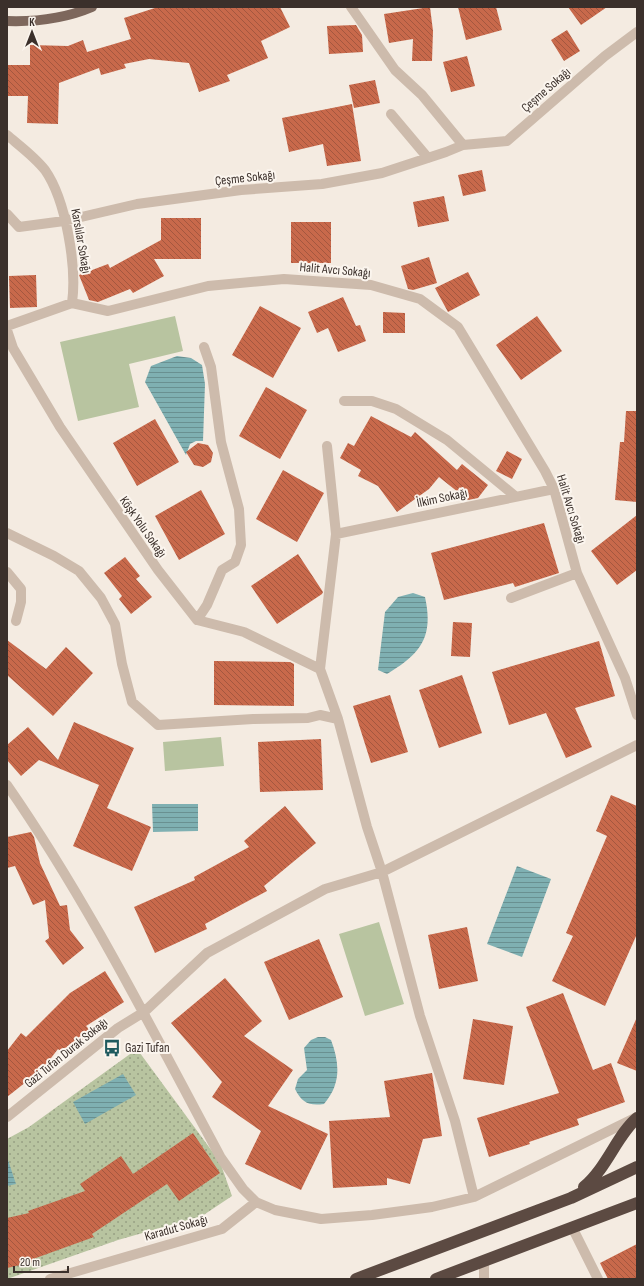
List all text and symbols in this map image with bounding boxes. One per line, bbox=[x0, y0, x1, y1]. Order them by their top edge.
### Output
north arrow bbox=[12, 12, 52, 52]
text: K bbox=[29, 16, 35, 29]
street label: Çeşme Sokağı bbox=[518, 64, 574, 116]
street label: Çeşme Sokağı bbox=[214, 167, 276, 189]
street label: Karslılar Sokağı bbox=[67, 207, 95, 275]
street label: Halit Avcı Sokağı bbox=[299, 259, 371, 281]
street label: Halit Avcı Sokağı bbox=[553, 473, 589, 545]
street label: İlkim Sokağı bbox=[415, 484, 469, 511]
street label: Köşk Yolu Sokağı bbox=[116, 493, 170, 561]
street label: Gazi Tufan Durak Sokağı bbox=[21, 1015, 111, 1091]
bus stop icon: Gazi Tufan bbox=[102, 1038, 122, 1058]
place label: Gazi Tufan bbox=[125, 1040, 170, 1056]
street label: Karadut Sokağı bbox=[143, 1211, 209, 1245]
scale bar bbox=[14, 1248, 68, 1274]
text: 20 m bbox=[20, 1255, 40, 1270]

